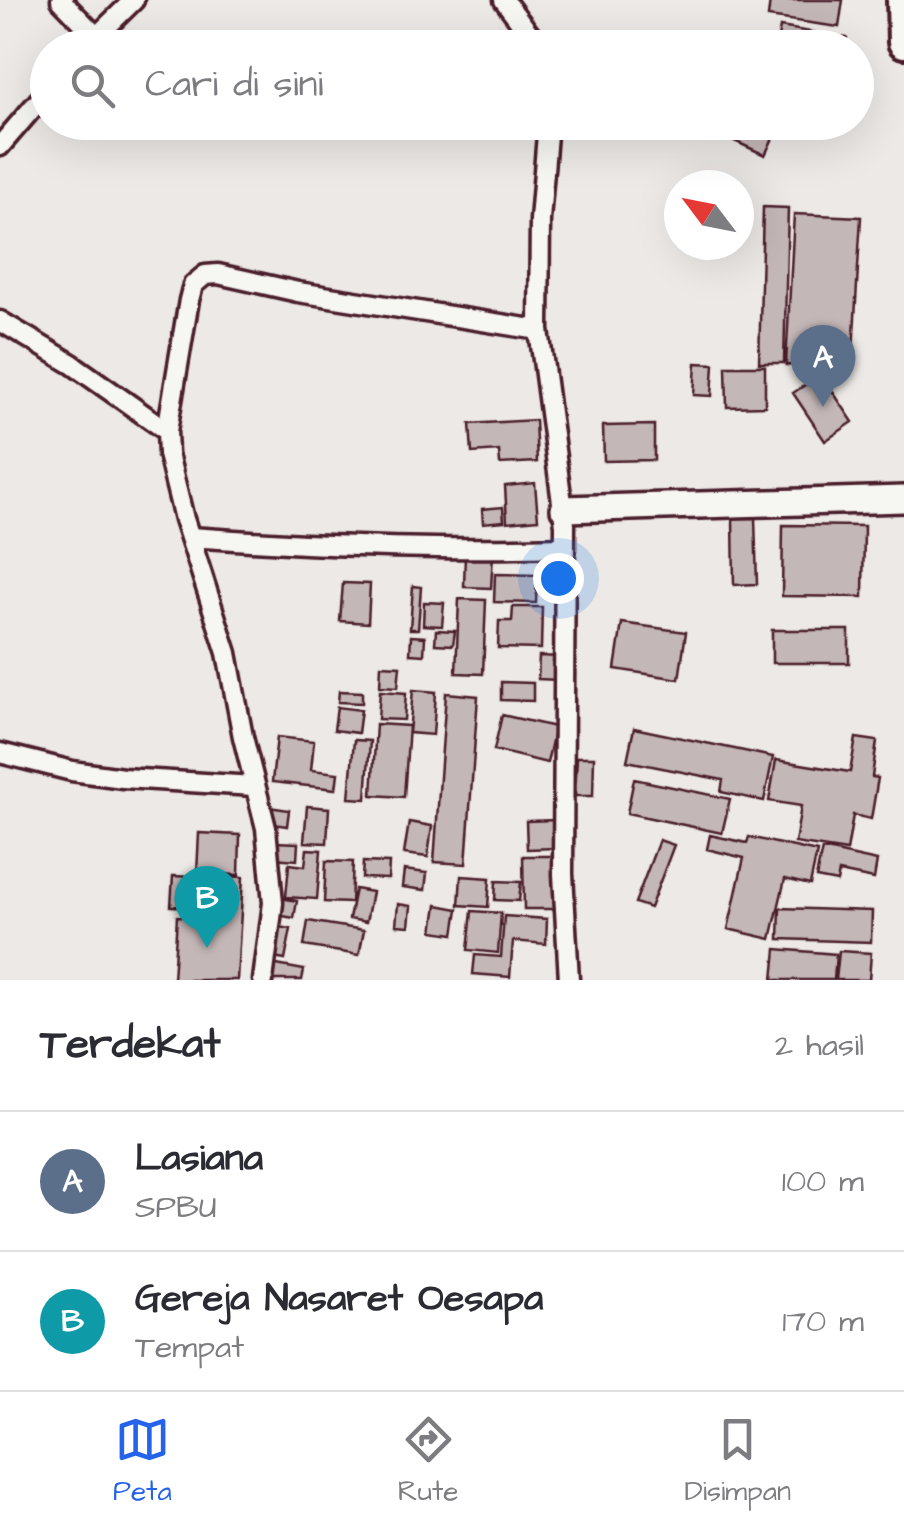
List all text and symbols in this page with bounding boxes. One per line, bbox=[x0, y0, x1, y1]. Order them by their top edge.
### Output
search box bbox=[30, 30, 874, 140]
icon: search bbox=[65, 58, 120, 113]
text: Cari di sini bbox=[145, 59, 323, 111]
north arrow bbox=[664, 170, 754, 260]
pin: A bbox=[790, 324, 856, 407]
your location bbox=[533, 553, 584, 604]
pin: B bbox=[174, 866, 240, 948]
text: Terdekat bbox=[40, 1016, 220, 1074]
text: 2 hasil bbox=[775, 1023, 864, 1068]
text: Lasiana bbox=[135, 1133, 263, 1185]
text: A bbox=[62, 1159, 83, 1204]
text: 100 m bbox=[782, 1159, 864, 1204]
text: SPBU bbox=[135, 1185, 217, 1230]
text: Gereja Nasaret Oesapa bbox=[135, 1273, 543, 1325]
text: B bbox=[61, 1299, 84, 1344]
text: 170 m bbox=[782, 1299, 864, 1344]
text: Tempat bbox=[135, 1325, 244, 1370]
tab: Peta bbox=[113, 1412, 172, 1511]
tab: Rute bbox=[398, 1412, 458, 1511]
tab: Disimpan bbox=[685, 1412, 791, 1511]

